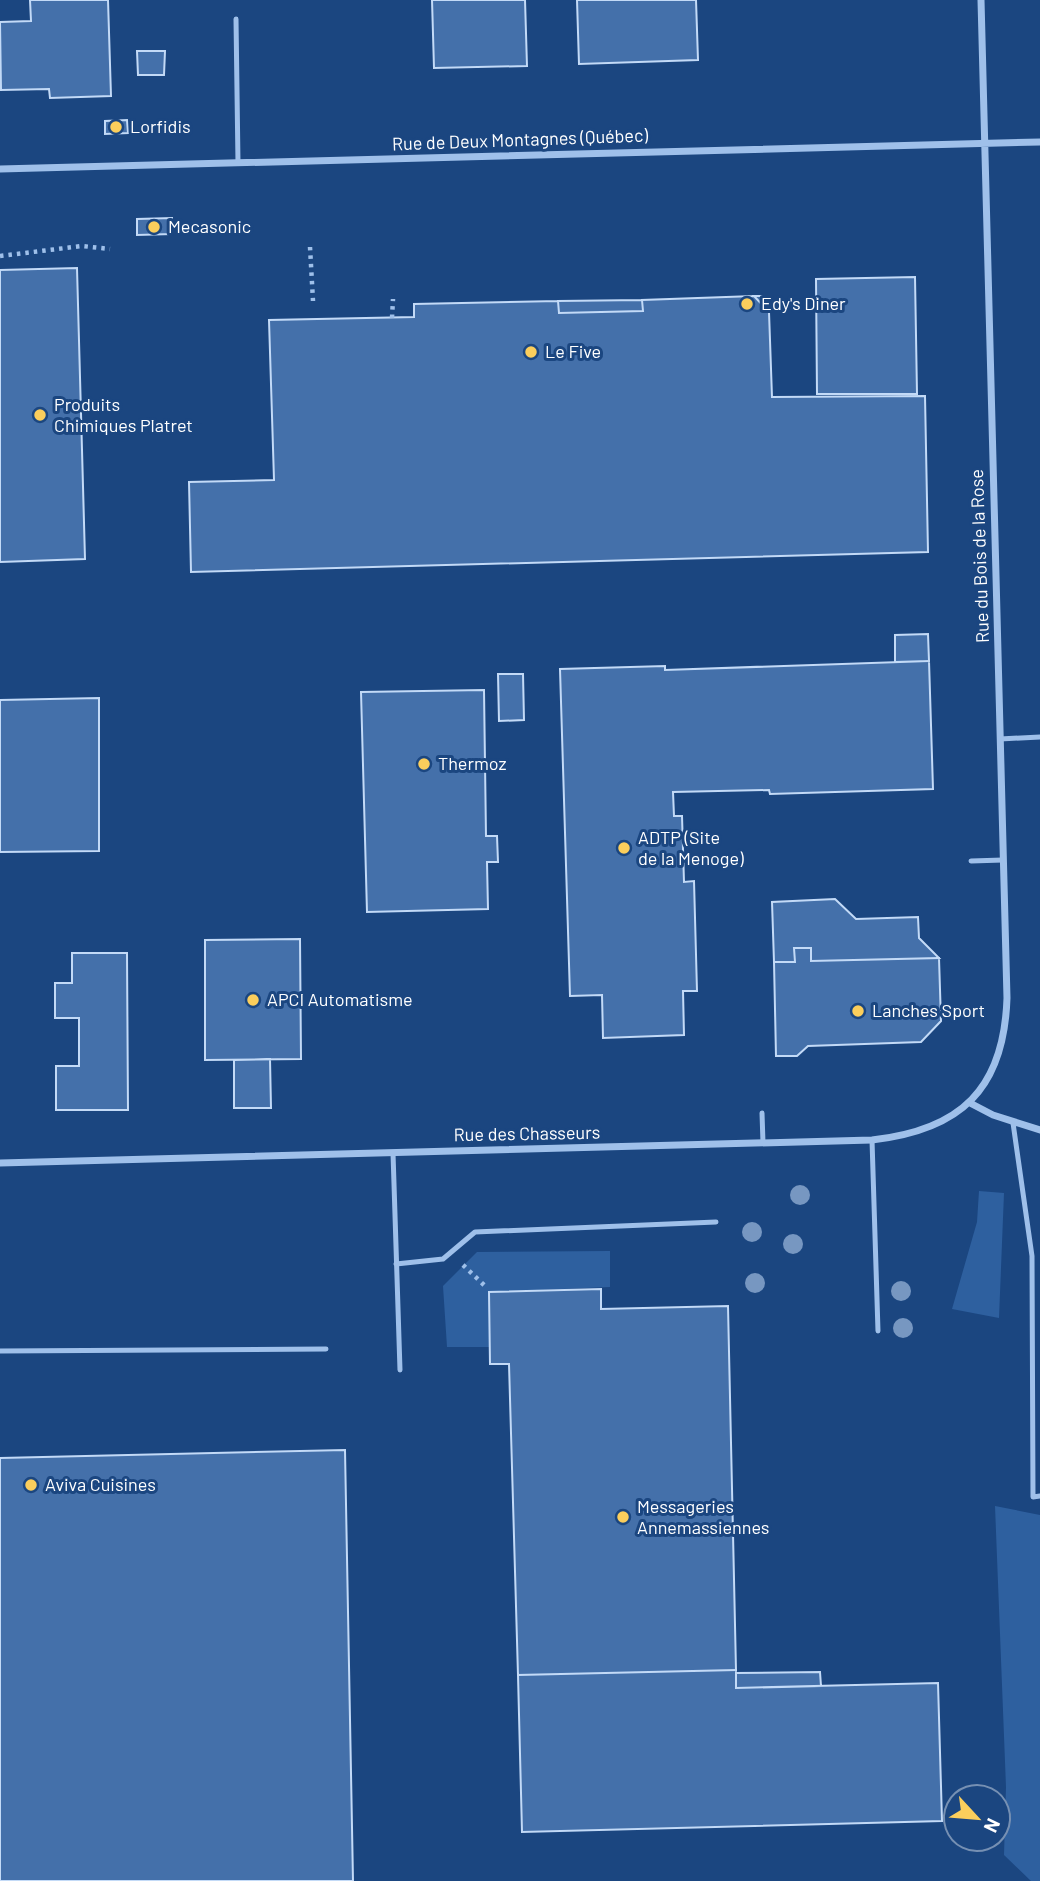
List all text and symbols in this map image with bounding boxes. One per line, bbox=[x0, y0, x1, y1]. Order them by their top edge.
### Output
place label: Lorfidis bbox=[130, 115, 191, 137]
marker: Lorfidis bbox=[108, 119, 124, 135]
street label: Rue de Deux Montagnes (Québec) bbox=[392, 124, 649, 154]
place label: Mecasonic bbox=[168, 215, 251, 237]
marker: Mecasonic bbox=[146, 219, 162, 235]
place label: Edy's Diner bbox=[761, 292, 846, 314]
marker: Edy's Diner bbox=[739, 296, 755, 312]
place label: Le Five bbox=[545, 340, 601, 362]
marker: Le Five bbox=[523, 344, 539, 360]
place label: Produits Chimiques Platret bbox=[54, 393, 193, 436]
marker: Produits Chimiques Platret bbox=[32, 407, 48, 423]
street label: Rue du Bois de la Rose bbox=[965, 469, 993, 643]
place label: Thermoz bbox=[438, 752, 507, 774]
marker: Thermoz bbox=[416, 756, 432, 772]
place label: ADTP (Site de la Menoge) bbox=[638, 826, 744, 869]
marker: ADTP (Site de la Menoge) bbox=[616, 840, 632, 856]
place label: APCI Automatisme bbox=[267, 988, 413, 1010]
marker: APCI Automatisme bbox=[245, 992, 261, 1008]
place label: Lanches Sport bbox=[872, 999, 985, 1021]
marker: Lanches Sport bbox=[850, 1003, 866, 1019]
street label: Rue des Chasseurs bbox=[453, 1121, 600, 1145]
place label: Aviva Cuisines bbox=[45, 1473, 156, 1495]
marker: Aviva Cuisines bbox=[23, 1477, 39, 1493]
place label: Messageries Annemassiennes bbox=[637, 1495, 769, 1538]
marker: Messageries Annemassiennes bbox=[615, 1509, 631, 1525]
north arrow bbox=[942, 1783, 1012, 1853]
text: N bbox=[980, 1815, 1006, 1836]

